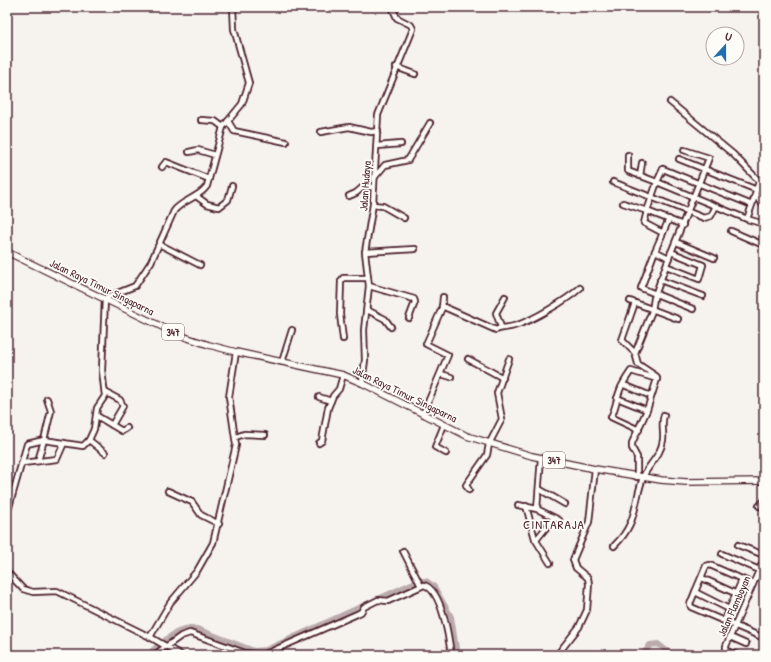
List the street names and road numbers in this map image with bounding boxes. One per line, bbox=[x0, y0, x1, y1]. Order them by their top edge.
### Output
street label: Jalan Hudaya bbox=[356, 160, 374, 212]
street label: Jalan Raya Timur Singaparna bbox=[48, 256, 157, 319]
road number: 347 bbox=[162, 324, 184, 340]
street label: Jalan Raya Timur Singaparna bbox=[351, 363, 460, 426]
road number: 347 bbox=[543, 452, 565, 468]
street label: Jalan Flamboyan bbox=[714, 574, 754, 638]

